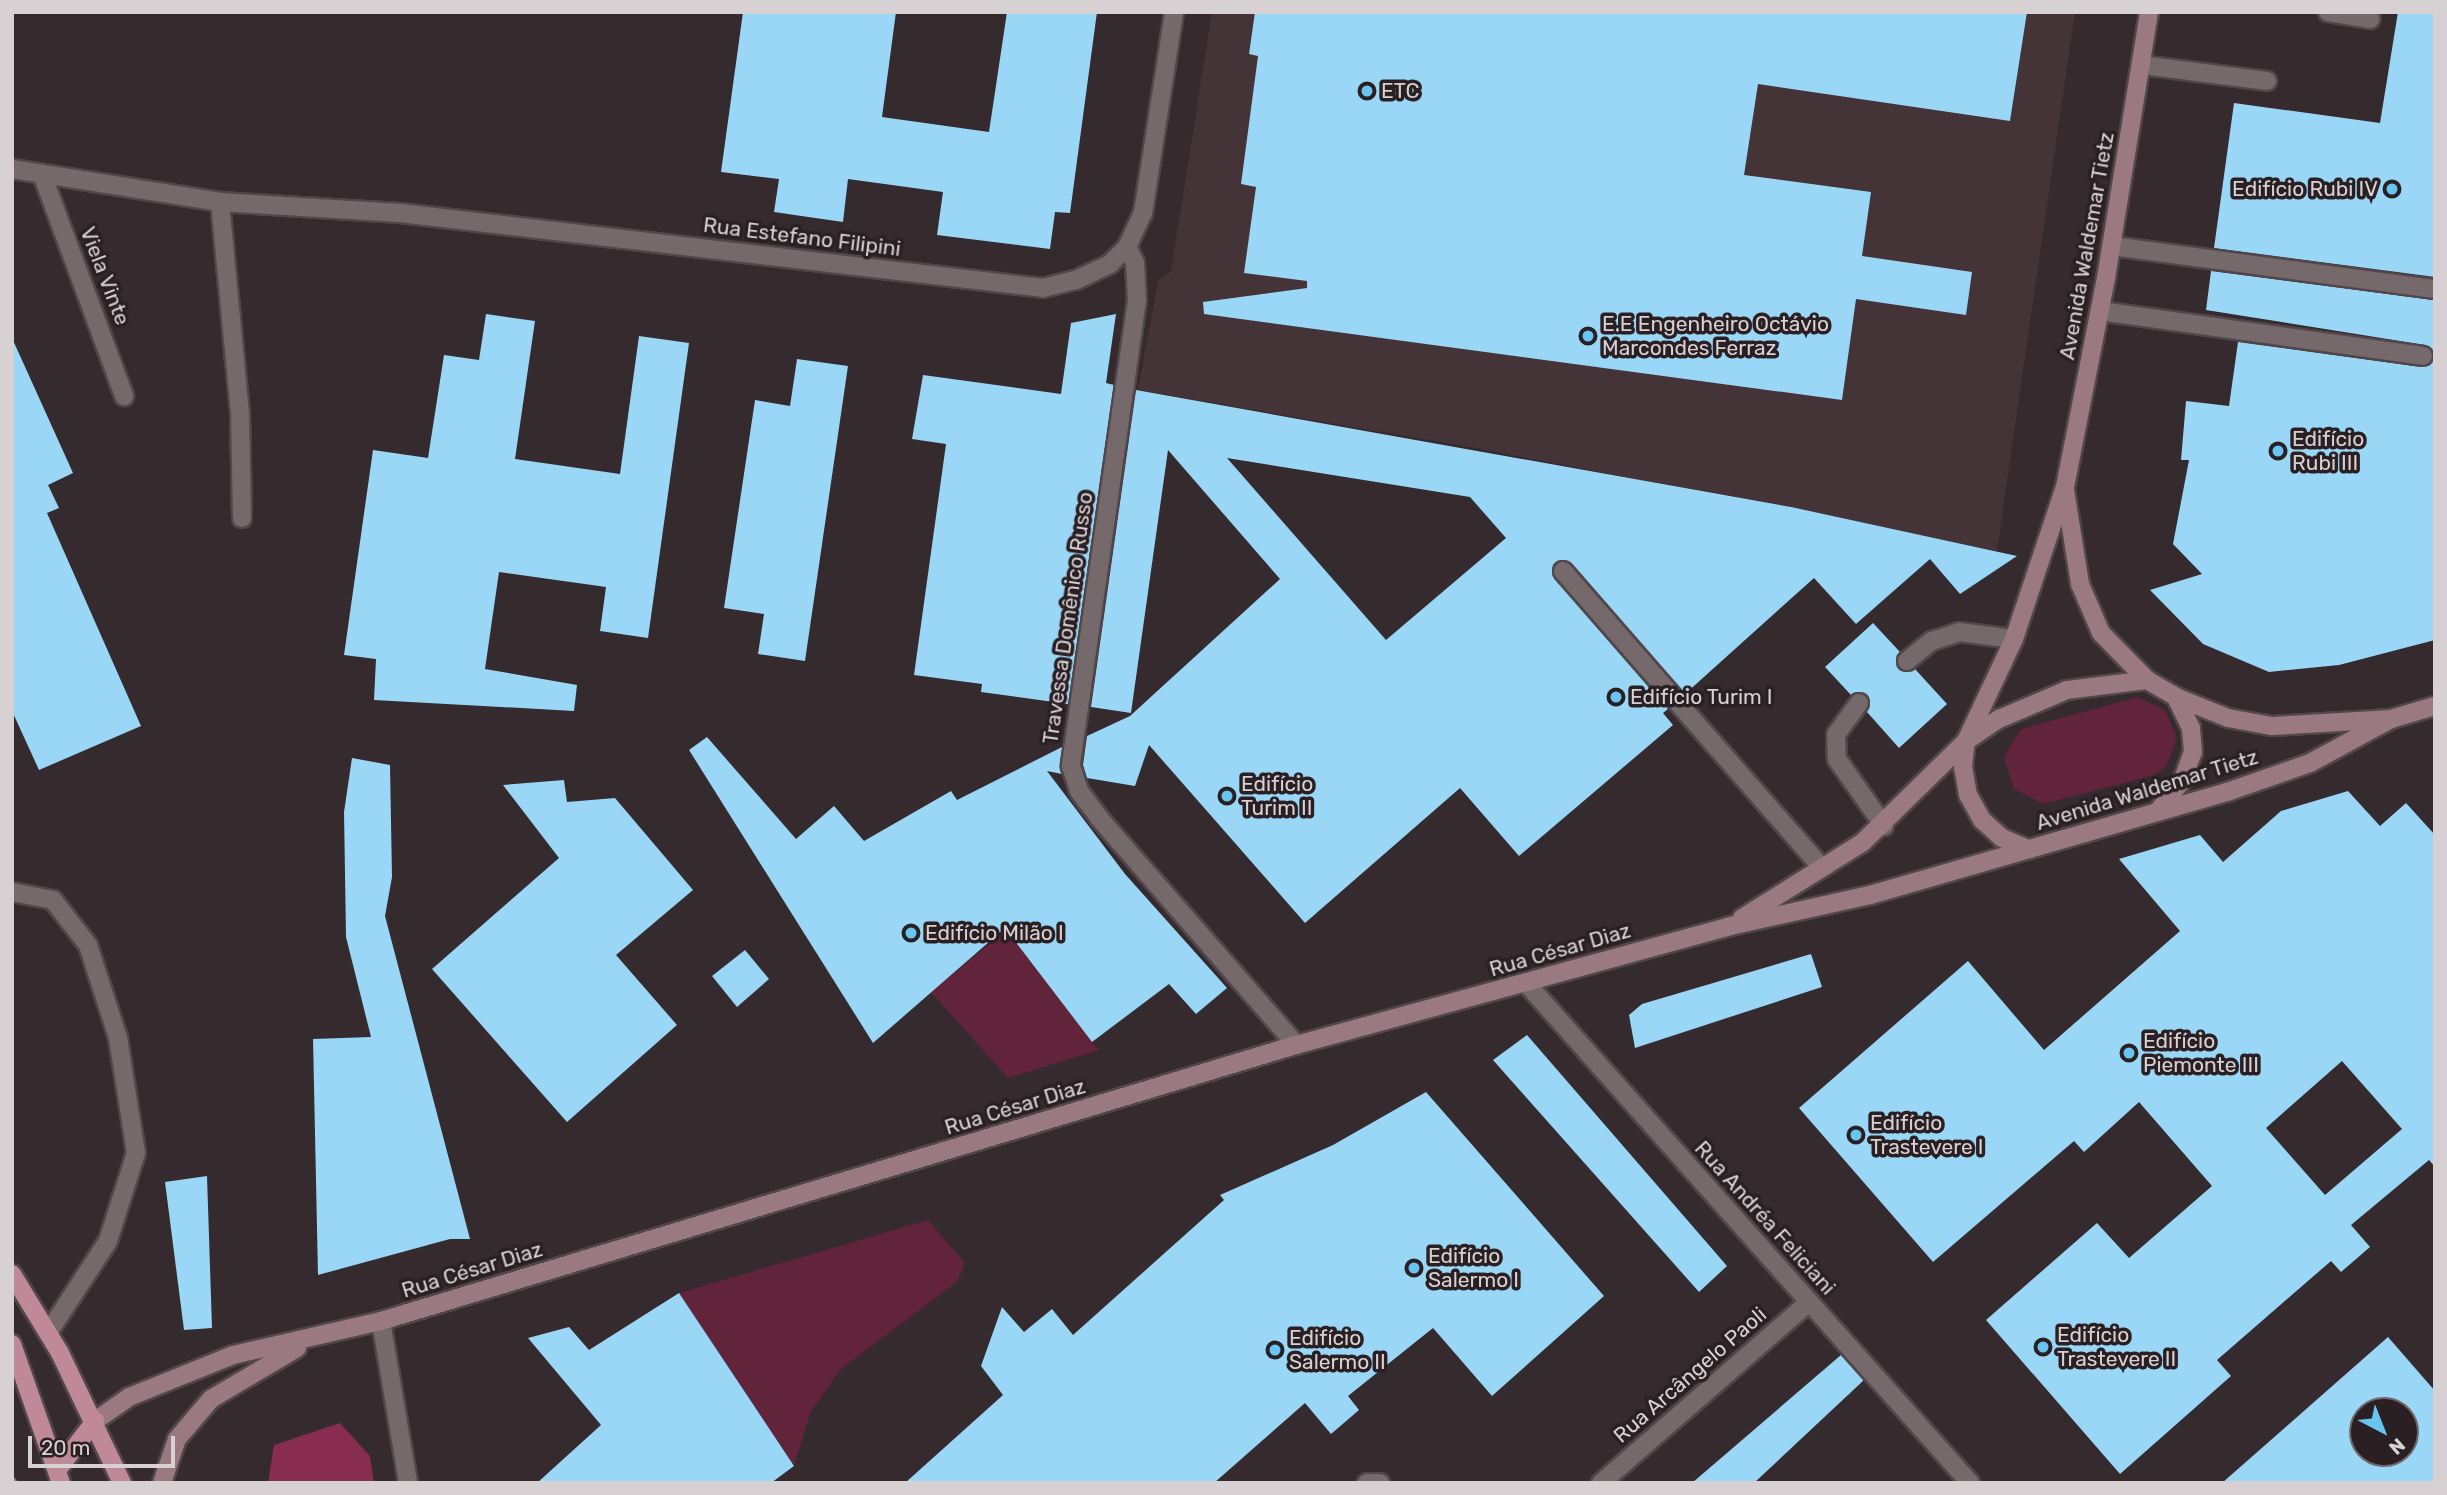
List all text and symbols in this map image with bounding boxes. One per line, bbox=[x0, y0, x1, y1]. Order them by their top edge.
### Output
place label: ETC bbox=[1381, 78, 1420, 104]
marker: ETC bbox=[1359, 83, 1375, 99]
street label: Avenida Waldemar Tietz bbox=[2054, 130, 2120, 362]
place label: Edifício Rubi IV bbox=[2232, 176, 2378, 202]
marker: Edifício Rubi IV bbox=[2384, 181, 2400, 197]
street label: Rua Estefano Filipini bbox=[702, 212, 902, 262]
street label: Viela Vinte bbox=[75, 223, 135, 329]
place label: E.E Engenheiro Octávio Marcondes Ferraz bbox=[1602, 311, 1829, 361]
marker: E.E Engenheiro Octávio Marcondes Ferraz bbox=[1580, 328, 1596, 344]
place label: Edifício Rubi III bbox=[2292, 426, 2364, 476]
marker: Edifício Rubi III bbox=[2270, 443, 2286, 459]
street label: Travessa Domênico Russo bbox=[1038, 490, 1098, 746]
place label: Edifício Turim I bbox=[1630, 684, 1773, 710]
marker: Edifício Turim I bbox=[1608, 689, 1624, 705]
street label: Avenida Waldemar Tietz bbox=[2032, 744, 2262, 836]
place label: Edifício Turim II bbox=[1241, 771, 1313, 821]
marker: Edifício Turim II bbox=[1219, 788, 1235, 804]
street label: Rua César Diaz bbox=[1486, 918, 1634, 982]
place label: Edifício Milão I bbox=[925, 920, 1064, 946]
marker: Edifício Milão I bbox=[903, 925, 919, 941]
place label: Edifício Piemonte III bbox=[2143, 1028, 2259, 1078]
marker: Edifício Piemonte III bbox=[2121, 1045, 2137, 1061]
street label: Rua César Diaz bbox=[941, 1074, 1089, 1140]
place label: Edifício Trastevere I bbox=[1870, 1110, 1984, 1160]
marker: Edifício Trastevere I bbox=[1848, 1127, 1864, 1143]
street label: Rua Andréa Feliciani bbox=[1689, 1136, 1841, 1300]
street label: Rua César Diaz bbox=[398, 1237, 546, 1303]
place label: Edifício Salermo I bbox=[1428, 1243, 1519, 1293]
marker: Edifício Salermo I bbox=[1406, 1260, 1422, 1276]
street label: Rua Arcângelo Paoli bbox=[1608, 1302, 1772, 1448]
place label: Edifício Trastevere II bbox=[2057, 1322, 2176, 1372]
place label: Edifício Salermo II bbox=[1289, 1325, 1386, 1375]
marker: Edifício Trastevere II bbox=[2035, 1339, 2051, 1355]
marker: Edifício Salermo II bbox=[1267, 1342, 1283, 1358]
north arrow bbox=[2349, 1397, 2419, 1467]
scale bar bbox=[32, 1422, 178, 1466]
text: N bbox=[2384, 1433, 2410, 1460]
text: 20 m bbox=[41, 1435, 90, 1460]

